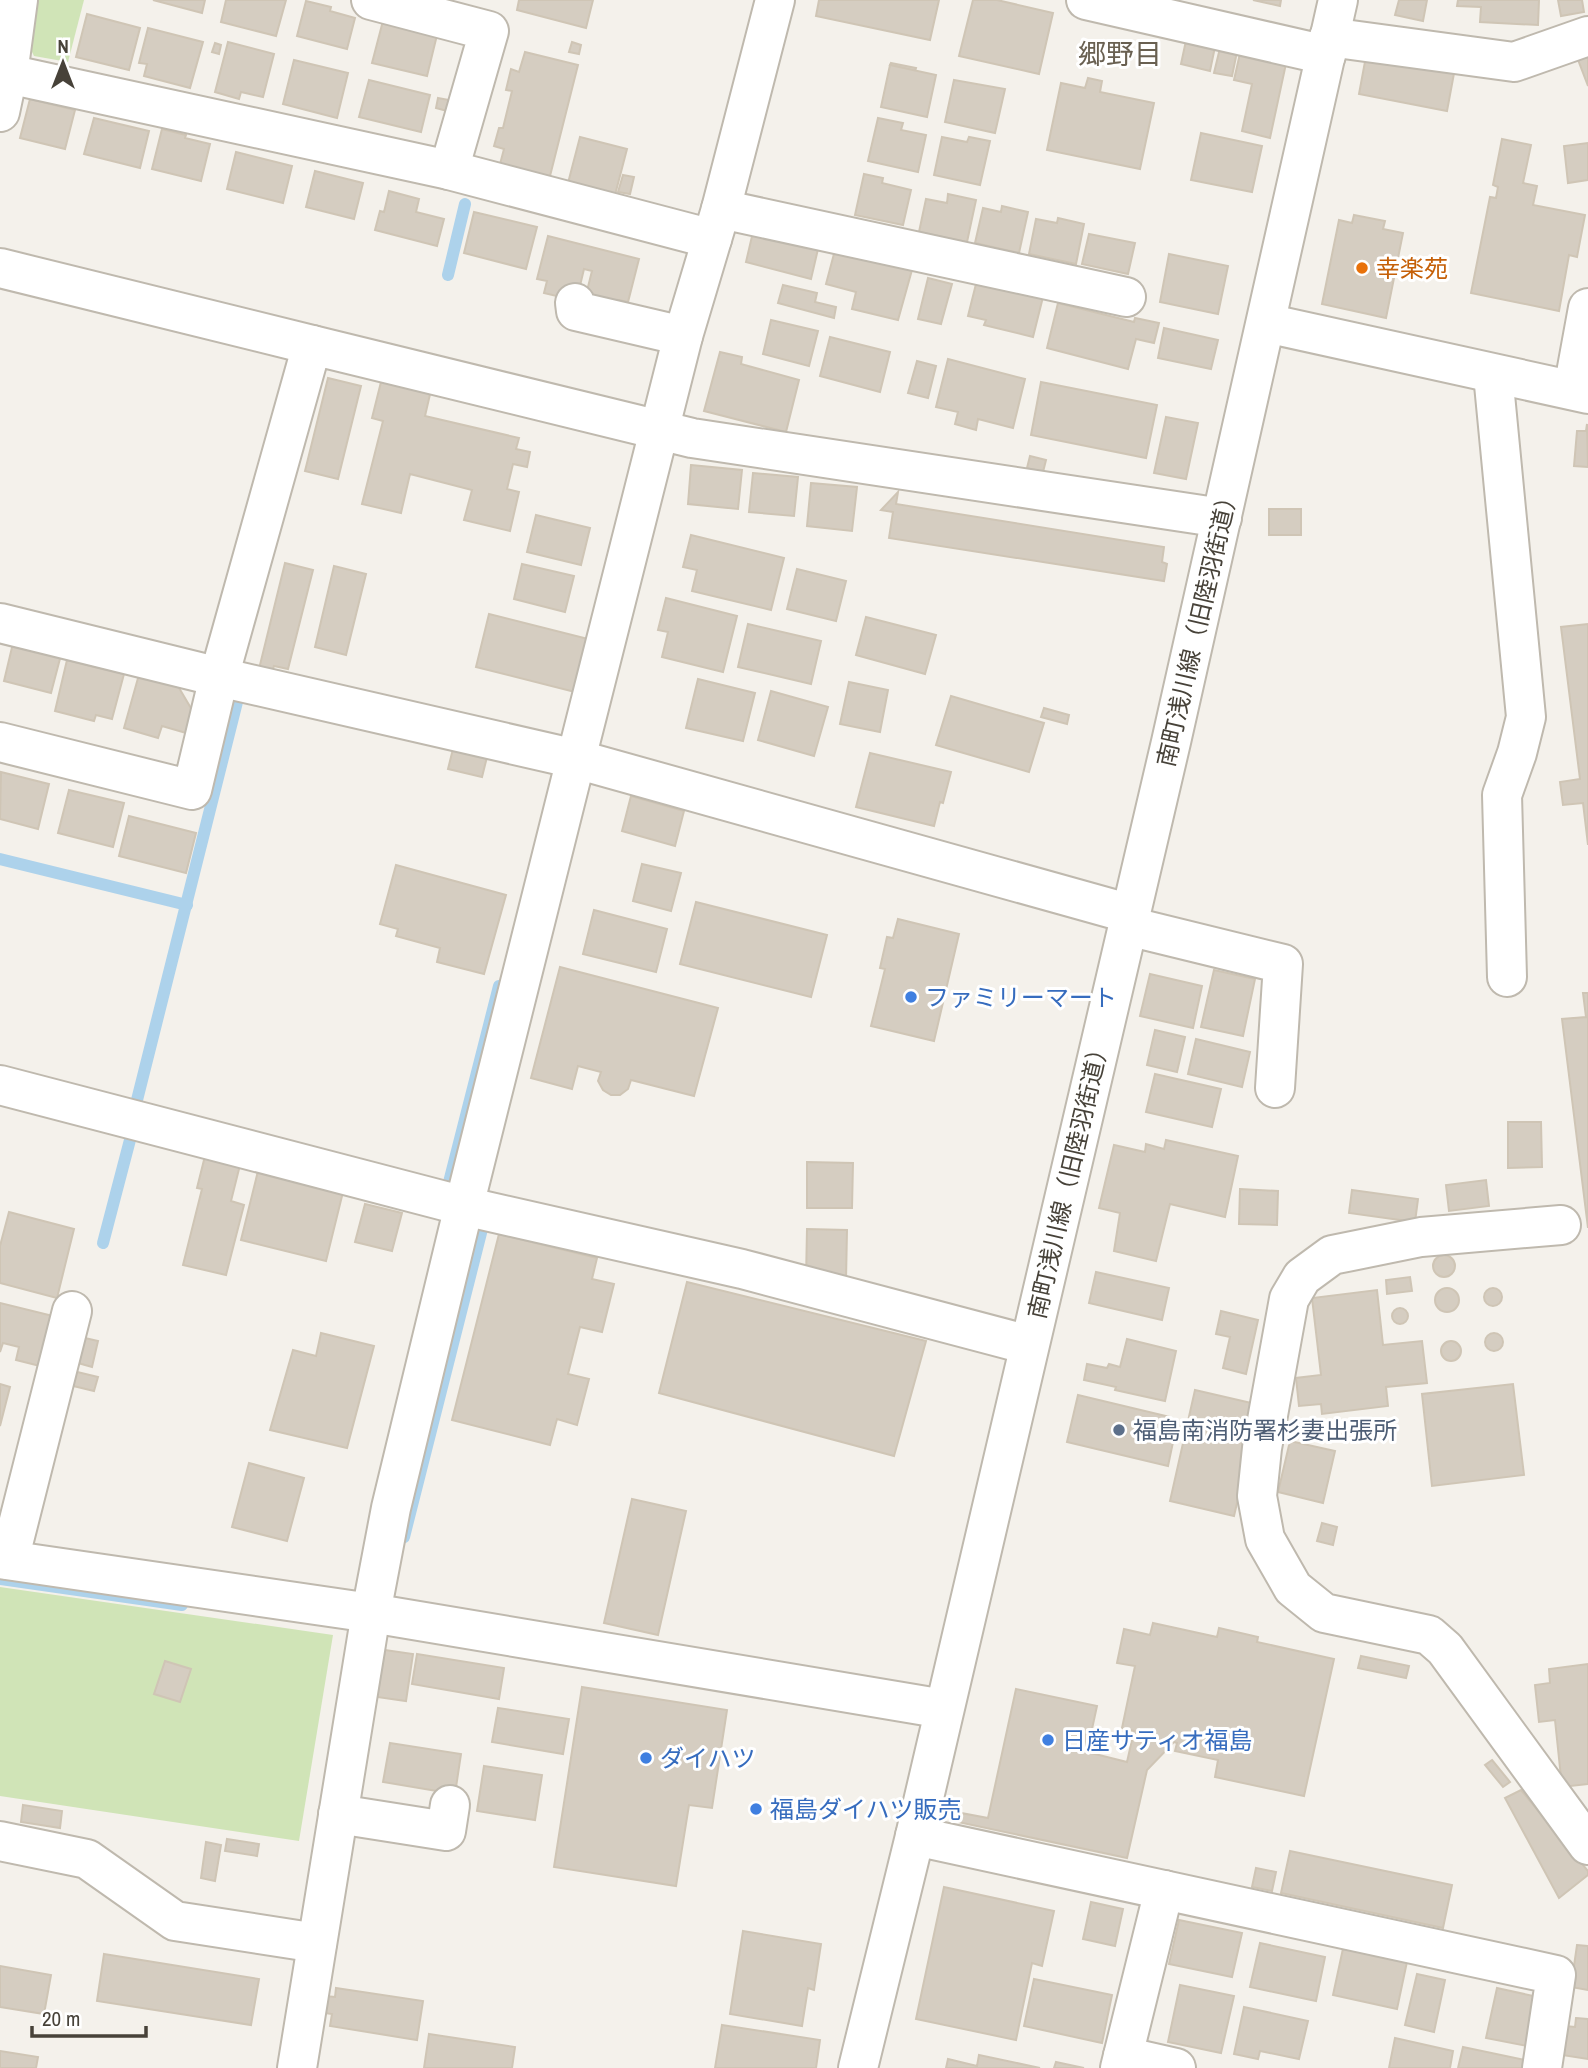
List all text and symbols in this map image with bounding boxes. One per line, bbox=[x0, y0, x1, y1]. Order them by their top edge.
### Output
north arrow bbox=[28, 28, 98, 98]
text: N bbox=[57, 33, 69, 59]
district label: 郷野目 bbox=[1078, 35, 1162, 73]
place label: 幸楽苑 bbox=[1376, 252, 1448, 284]
marker: 幸楽苑 bbox=[1354, 260, 1370, 276]
street label: 南町浅川線（旧陸羽街道） bbox=[1149, 482, 1245, 770]
place label: ファミリーマート bbox=[925, 981, 1117, 1013]
marker: ファミリーマート bbox=[903, 989, 919, 1005]
street label: 南町浅川線（旧陸羽街道） bbox=[1020, 1034, 1116, 1322]
place label: 福島南消防署杉妻出張所 bbox=[1133, 1414, 1397, 1446]
marker: 福島南消防署杉妻出張所 bbox=[1111, 1422, 1127, 1438]
place label: 日産サティオ福島 bbox=[1062, 1724, 1253, 1756]
marker: 日産サティオ福島 bbox=[1040, 1732, 1056, 1748]
place label: ダイハツ bbox=[660, 1742, 756, 1774]
marker: ダイハツ bbox=[638, 1750, 654, 1766]
place label: 福島ダイハツ販売 bbox=[770, 1793, 962, 1825]
marker: 福島ダイハツ販売 bbox=[748, 1801, 764, 1817]
scale bar bbox=[32, 1994, 145, 2038]
text: 20 m bbox=[42, 2004, 80, 2033]

